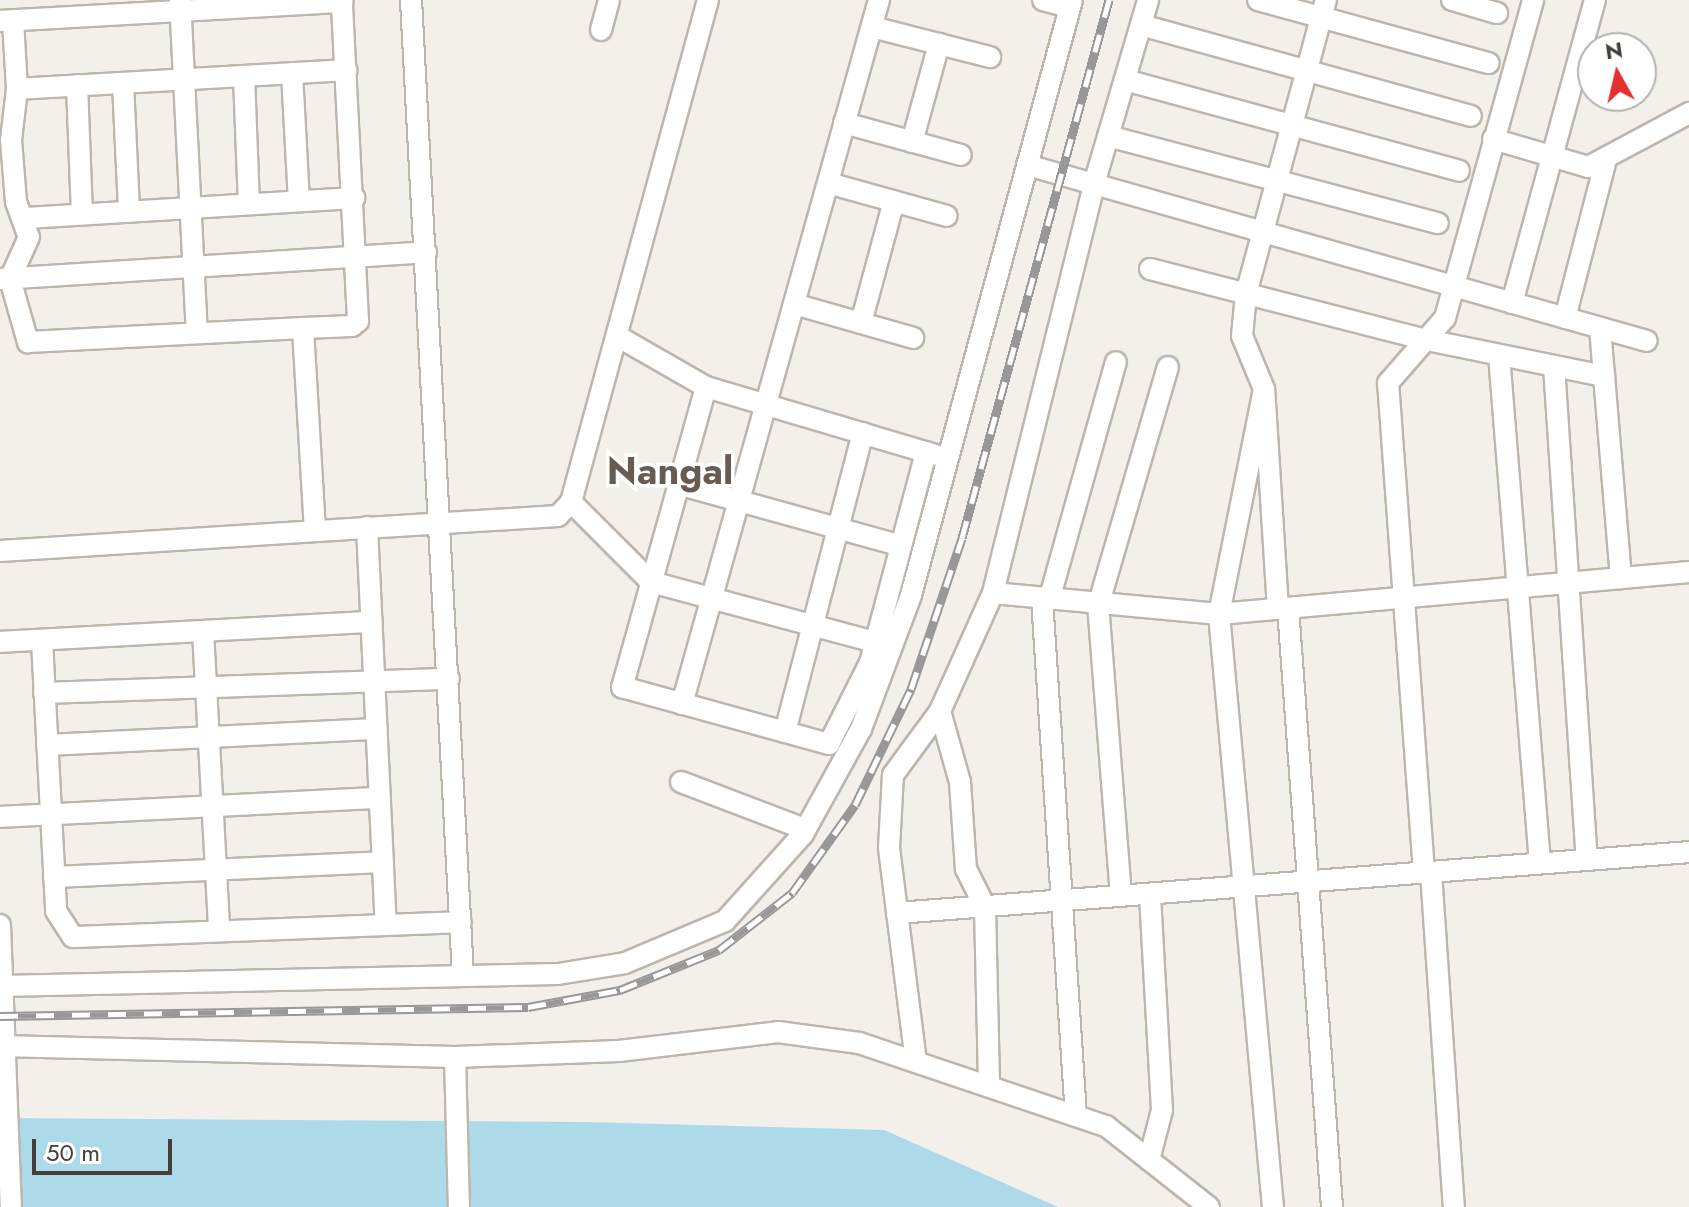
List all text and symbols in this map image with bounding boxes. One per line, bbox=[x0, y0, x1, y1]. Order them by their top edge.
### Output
north arrow bbox=[1577, 32, 1657, 112]
text: N bbox=[1603, 33, 1625, 67]
district label: Nangal bbox=[607, 448, 733, 494]
scale bar bbox=[36, 1123, 176, 1173]
text: 50 m bbox=[46, 1135, 100, 1170]

